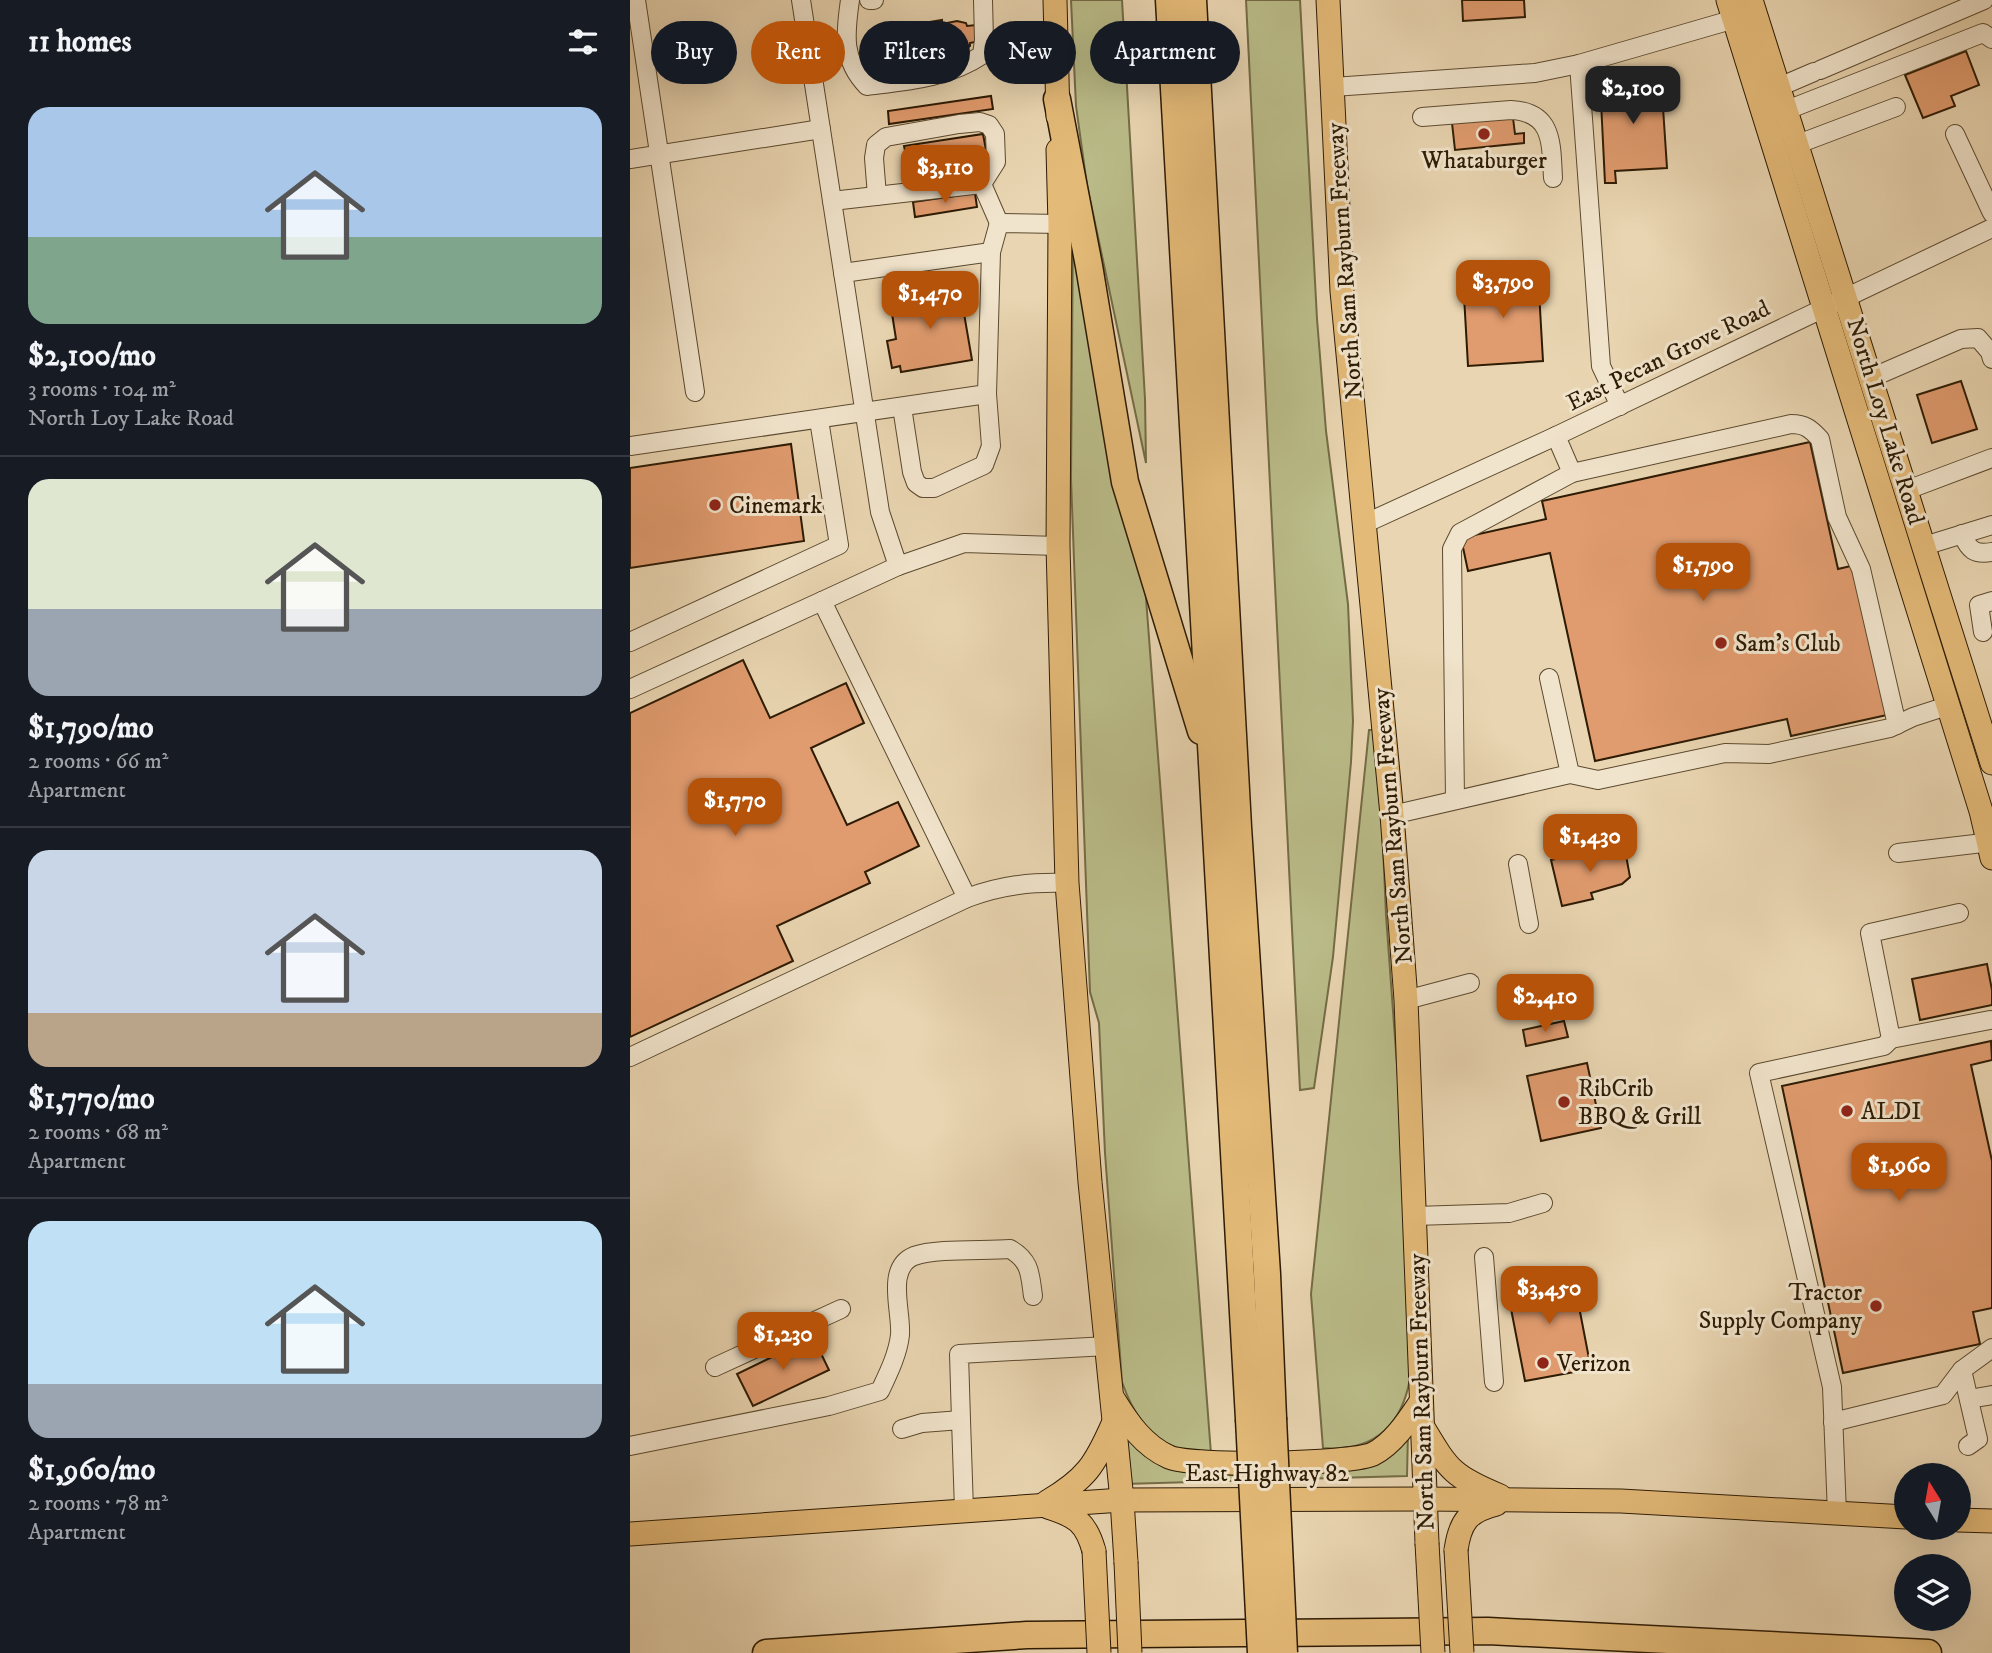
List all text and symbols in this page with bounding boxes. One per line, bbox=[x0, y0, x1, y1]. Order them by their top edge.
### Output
chip: Buy bbox=[651, 21, 737, 84]
chip: Rent bbox=[751, 21, 845, 84]
chip: Filters bbox=[859, 21, 970, 84]
chip: New bbox=[984, 21, 1076, 84]
chip: Apartment bbox=[1090, 21, 1240, 84]
icon: filters bbox=[564, 23, 602, 61]
text: 11 homes bbox=[28, 24, 132, 61]
pin: $2,100 bbox=[1576, 66, 1690, 126]
text: $2,100 bbox=[1601, 74, 1665, 103]
street label: North Sam Rayburn Freeway bbox=[1320, 121, 1370, 400]
marker: Whataburger bbox=[1476, 126, 1492, 142]
pin: $3,110 bbox=[888, 146, 1002, 205]
place label: Whataburger bbox=[1420, 146, 1547, 176]
icon: home bbox=[252, 152, 378, 278]
text: $3,110 bbox=[917, 153, 973, 182]
pin: $3,790 bbox=[1446, 260, 1560, 320]
text: $3,790 bbox=[1472, 268, 1534, 297]
pin: $1,470 bbox=[873, 272, 987, 331]
text: $1,470 bbox=[898, 279, 962, 308]
street label: East Pecan Grove Road bbox=[1562, 294, 1775, 418]
street label: North Loy Lake Road bbox=[1839, 314, 1931, 528]
text: $2,100/mo bbox=[28, 338, 156, 375]
text: 3 rooms · 104 m² bbox=[28, 375, 176, 404]
text: North Loy Lake Road bbox=[28, 404, 234, 433]
place label: Cinemark bbox=[729, 491, 822, 521]
marker: Cinemark bbox=[707, 497, 723, 513]
icon: home bbox=[252, 524, 378, 650]
pin: $1,790 bbox=[1646, 544, 1760, 603]
text: $1,790 bbox=[1672, 551, 1734, 580]
place label: Sam's Club bbox=[1735, 629, 1841, 659]
marker: Sam's Club bbox=[1713, 635, 1729, 651]
street label: North Sam Rayburn Freeway bbox=[1366, 686, 1420, 965]
text: $1,790/mo bbox=[28, 710, 154, 747]
text: 2 rooms · 66 m² bbox=[28, 747, 168, 776]
text: Apartment bbox=[28, 776, 126, 805]
pin: $1,770 bbox=[678, 778, 792, 838]
text: $1,770 bbox=[704, 786, 766, 815]
pin: $1,430 bbox=[1533, 814, 1647, 874]
text: $1,430 bbox=[1559, 822, 1621, 851]
icon: home bbox=[252, 895, 378, 1021]
pin: $2,410 bbox=[1488, 974, 1602, 1034]
text: $2,410 bbox=[1513, 982, 1577, 1011]
place label: RibCrib BBQ & Grill bbox=[1578, 1074, 1702, 1132]
text: $1,770/mo bbox=[28, 1081, 155, 1118]
marker: RibCrib BBQ & Grill bbox=[1556, 1094, 1572, 1110]
place label: ALDI bbox=[1861, 1097, 1921, 1127]
marker: ALDI bbox=[1839, 1103, 1855, 1119]
text: 2 rooms · 68 m² bbox=[28, 1118, 168, 1147]
pin: $1,960 bbox=[1842, 1144, 1956, 1203]
text: Apartment bbox=[28, 1147, 126, 1176]
text: $1,960 bbox=[1867, 1151, 1931, 1180]
street label: North Sam Rayburn Freeway bbox=[1402, 1252, 1442, 1531]
icon: home bbox=[252, 1266, 378, 1392]
pin: $3,450 bbox=[1492, 1266, 1606, 1326]
text: $3,450 bbox=[1517, 1274, 1581, 1303]
place label: Tractor Supply Company bbox=[1699, 1278, 1863, 1336]
marker: Tractor Supply Company bbox=[1868, 1298, 1884, 1314]
pin: $1,230 bbox=[726, 1312, 840, 1372]
text: $1,230 bbox=[753, 1320, 813, 1349]
place label: Verizon bbox=[1556, 1349, 1631, 1379]
marker: Verizon bbox=[1535, 1355, 1551, 1371]
text: $1,960/mo bbox=[28, 1452, 155, 1489]
street label: East Highway 82 bbox=[1185, 1459, 1349, 1489]
north arrow bbox=[1894, 1463, 1970, 1540]
map controls bbox=[1894, 1463, 1971, 1631]
text: 2 rooms · 78 m² bbox=[28, 1489, 168, 1518]
text: Apartment bbox=[28, 1518, 126, 1547]
button: layers bbox=[1894, 1554, 1971, 1631]

